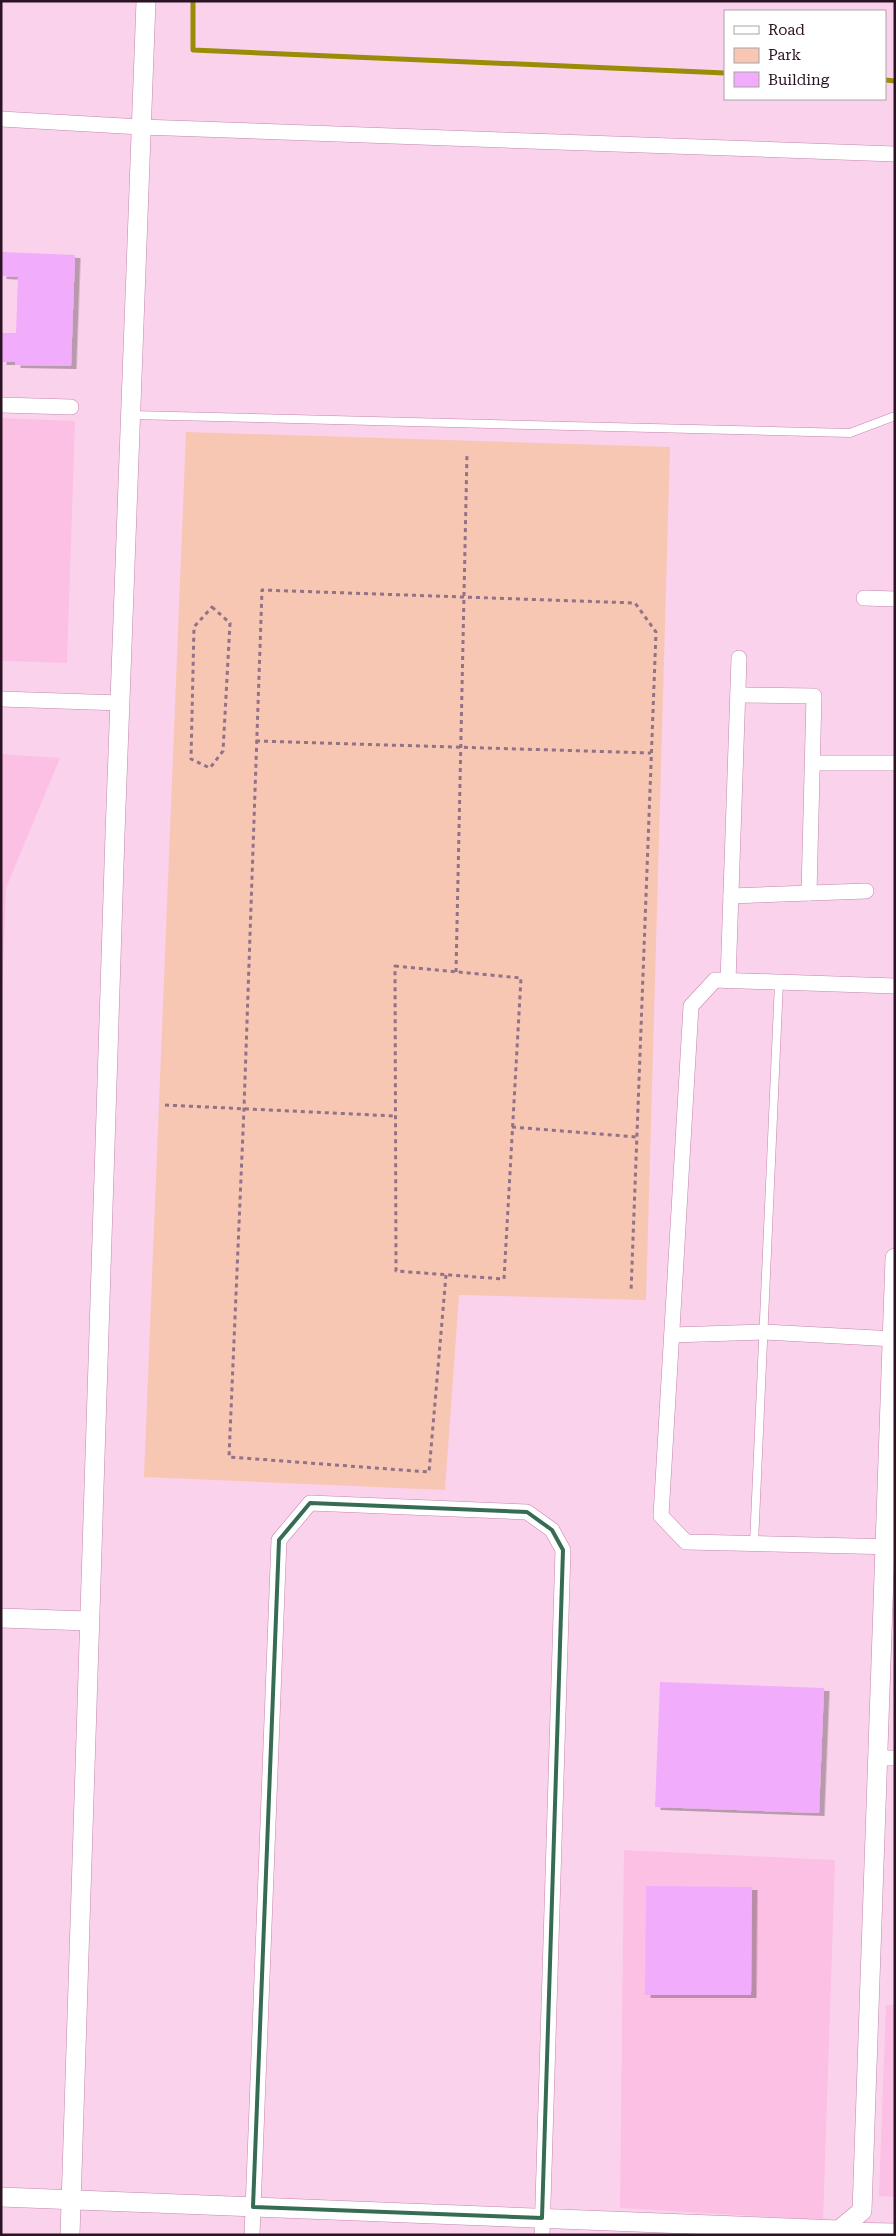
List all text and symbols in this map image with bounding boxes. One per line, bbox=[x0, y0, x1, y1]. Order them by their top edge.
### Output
legend bbox=[724, 10, 886, 100]
text: Road bbox=[768, 21, 805, 39]
text: Park bbox=[768, 46, 802, 64]
text: Building bbox=[768, 71, 830, 89]

